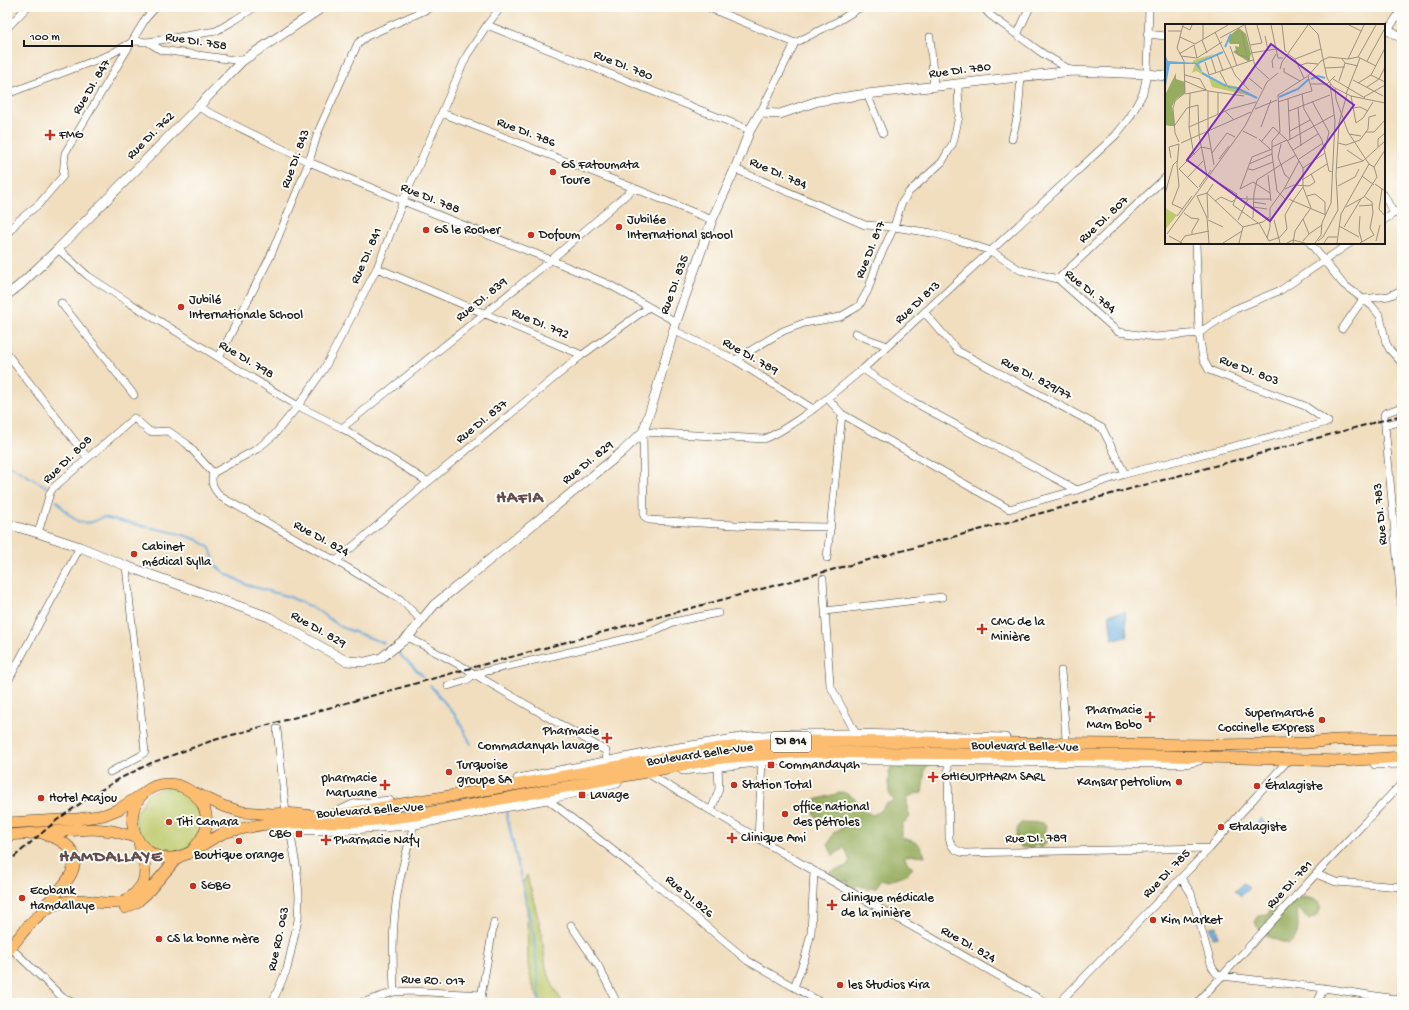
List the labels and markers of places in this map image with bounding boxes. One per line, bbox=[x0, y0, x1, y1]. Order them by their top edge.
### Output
place label: FMG bbox=[58, 128, 84, 143]
marker: FMG bbox=[44, 129, 56, 141]
place label: GS Fatoumata Toure bbox=[560, 158, 640, 188]
marker: GS Fatoumata Toure bbox=[548, 167, 558, 177]
place label: Jubilée International school bbox=[627, 213, 733, 243]
marker: Jubilée International school bbox=[614, 222, 624, 232]
place label: GS le Rocher bbox=[434, 223, 502, 238]
marker: GS le Rocher bbox=[421, 225, 431, 235]
place label: Dofoum bbox=[538, 228, 580, 243]
marker: Dofoum bbox=[526, 230, 536, 240]
place label: Jubilé Internationale School bbox=[189, 293, 303, 323]
marker: Jubilé Internationale School bbox=[176, 302, 186, 312]
place label: Cabinet médical Sylla bbox=[142, 540, 212, 570]
marker: Cabinet médical Sylla bbox=[129, 549, 139, 559]
place label: CMC de la Minière bbox=[991, 615, 1045, 645]
marker: CMC de la Minière bbox=[976, 623, 988, 635]
place label: Pharmacie Mam Bobo bbox=[1085, 703, 1142, 733]
place label: Supermarché Coccinelle Express bbox=[1218, 706, 1315, 736]
marker: Pharmacie Mam Bobo bbox=[1145, 712, 1155, 722]
marker: Supermarché Coccinelle Express bbox=[1317, 715, 1327, 725]
place label: Pharmacie Commadanyah lavage bbox=[478, 724, 599, 754]
marker: Pharmacie Commadanyah lavage bbox=[602, 733, 612, 743]
place label: Turquoise groupe SA bbox=[456, 758, 513, 788]
place label: Commandayah bbox=[779, 758, 860, 773]
marker: Commandayah bbox=[766, 760, 776, 770]
marker: Turquoise groupe SA bbox=[444, 767, 454, 777]
place label: GHIGUIPHARM SARL bbox=[941, 770, 1046, 785]
place label: pharmacie Marwane bbox=[320, 771, 377, 801]
marker: GHIGUIPHARM SARL bbox=[928, 772, 938, 782]
place label: Kamsar petrolium bbox=[1077, 775, 1171, 790]
marker: Kamsar petrolium bbox=[1174, 777, 1184, 787]
place label: Station Total bbox=[742, 778, 812, 793]
place label: Étalagiste bbox=[1265, 778, 1323, 794]
marker: pharmacie Marwane bbox=[380, 780, 390, 790]
marker: Station Total bbox=[729, 780, 739, 790]
marker: Étalagiste bbox=[1252, 781, 1262, 791]
place label: Lavage bbox=[590, 788, 629, 803]
marker: Lavage bbox=[577, 790, 587, 800]
place label: Hotel Acajou bbox=[49, 791, 117, 806]
marker: Hotel Acajou bbox=[36, 793, 46, 803]
place label: office national des pétroles bbox=[793, 800, 869, 830]
marker: office national des pétroles bbox=[780, 809, 790, 819]
place label: Titi Camara bbox=[176, 815, 239, 830]
marker: Titi Camara bbox=[164, 817, 174, 827]
place label: Etalagiste bbox=[1229, 820, 1287, 835]
marker: Etalagiste bbox=[1216, 822, 1226, 832]
place label: CBG bbox=[269, 827, 292, 842]
marker: CBG bbox=[294, 829, 304, 839]
place label: Clinique Ami bbox=[741, 831, 806, 846]
marker: Clinique Ami bbox=[726, 832, 738, 844]
place label: Pharmacie Nafy bbox=[333, 833, 420, 848]
marker: Pharmacie Nafy bbox=[321, 835, 331, 845]
marker: Boutique orange bbox=[234, 836, 244, 846]
place label: Boutique orange bbox=[193, 848, 284, 863]
place label: SGBG bbox=[201, 879, 231, 894]
marker: SGBG bbox=[188, 881, 198, 891]
place label: Ecobank Hamdallaye bbox=[30, 884, 95, 914]
place label: Clinique médicale de la minière bbox=[841, 891, 934, 921]
marker: Ecobank Hamdallaye bbox=[17, 893, 27, 903]
marker: Clinique médicale de la minière bbox=[826, 899, 838, 911]
place label: Kim Market bbox=[1161, 913, 1224, 928]
marker: Kim Market bbox=[1148, 915, 1158, 925]
place label: CS la bonne mère bbox=[167, 932, 260, 947]
marker: CS la bonne mère bbox=[154, 934, 164, 944]
place label: les Studios Kira bbox=[848, 978, 931, 993]
marker: les Studios Kira bbox=[835, 980, 845, 990]

